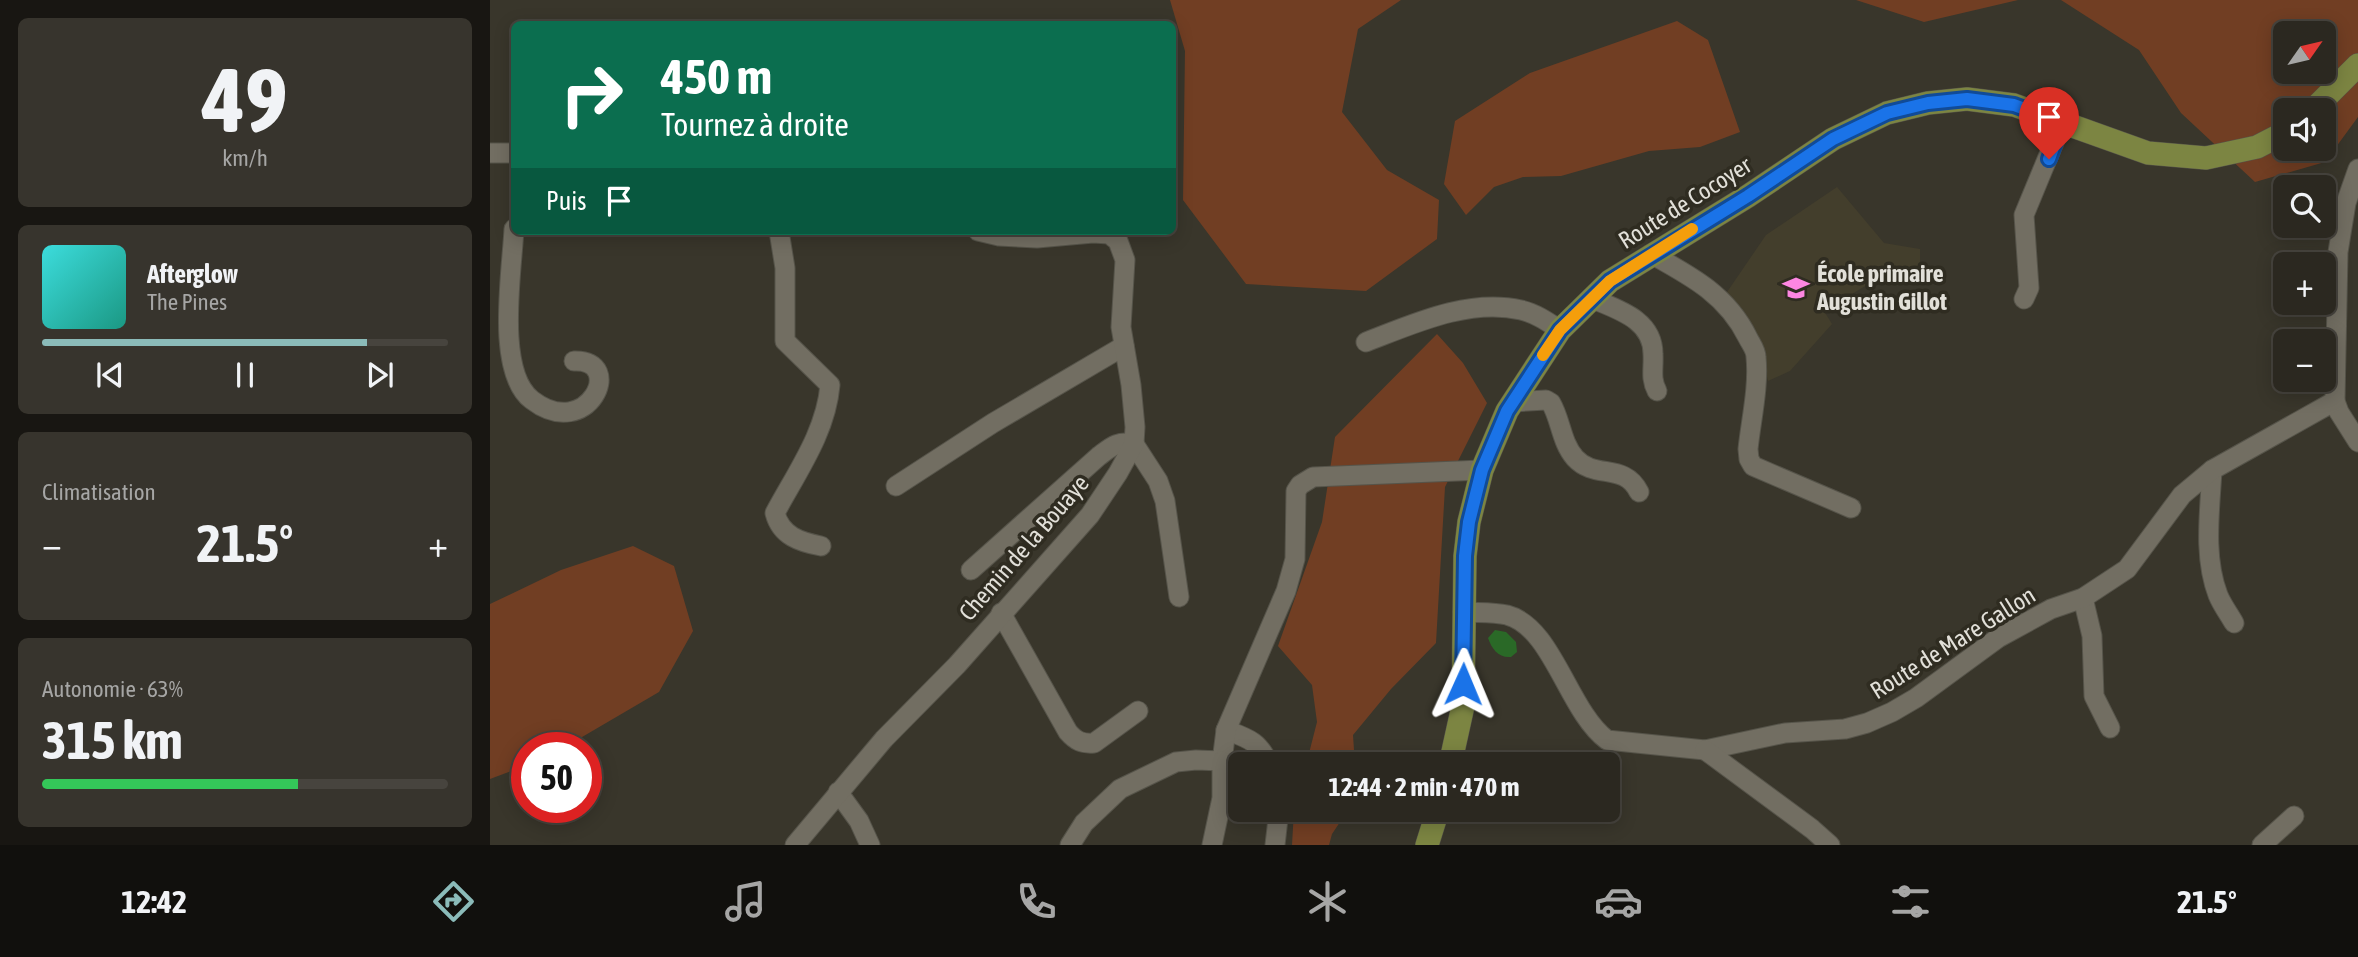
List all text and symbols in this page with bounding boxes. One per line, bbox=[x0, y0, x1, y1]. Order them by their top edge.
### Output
north arrow bbox=[2273, 21, 2336, 84]
map controls bbox=[2273, 21, 2336, 392]
text: 49 bbox=[202, 47, 288, 151]
text: 450 m bbox=[661, 48, 772, 104]
icon: right bbox=[546, 49, 637, 140]
pin bbox=[2019, 87, 2079, 159]
icon: arrive bbox=[2030, 98, 2068, 136]
button: sound bbox=[2273, 98, 2336, 161]
text: Tournez à droite bbox=[661, 106, 849, 143]
text: km/h bbox=[222, 145, 268, 171]
street label: Route de Cocoyer bbox=[1614, 151, 1757, 254]
button: search bbox=[2273, 175, 2336, 238]
icon: arrive bbox=[600, 182, 638, 220]
text: Puis bbox=[546, 186, 586, 216]
button: + bbox=[2273, 252, 2336, 315]
text: Afterglow bbox=[147, 259, 238, 289]
place label: École primaire Augustin Gillot bbox=[1816, 260, 1947, 315]
school or university icon: École primaire Augustin Gillot bbox=[1781, 273, 1811, 303]
text: The Pines bbox=[147, 289, 227, 315]
button: − bbox=[2273, 329, 2336, 392]
icon: previous bbox=[91, 356, 129, 394]
icon: pause bbox=[226, 356, 264, 394]
icon: next bbox=[361, 356, 399, 394]
street label: Chemin de la Bouaye bbox=[953, 470, 1094, 626]
text: Climatisation bbox=[42, 479, 156, 505]
text: 21.5° bbox=[197, 513, 293, 573]
text: − bbox=[42, 522, 62, 565]
text: + bbox=[428, 522, 448, 565]
street label: Route de Mare Gallon bbox=[1865, 581, 2040, 704]
position arrow bbox=[1426, 647, 1500, 721]
text: Autonomie · 63% bbox=[42, 676, 183, 702]
text: 315 km bbox=[42, 710, 183, 770]
speed limit sign: 50 bbox=[511, 732, 602, 823]
text: 12:44 · 2 min · 470 m bbox=[1329, 772, 1519, 802]
icon: directions bbox=[429, 877, 478, 926]
icon: music bbox=[721, 877, 770, 926]
icon: phone bbox=[1012, 877, 1061, 926]
icon: climate bbox=[1303, 877, 1352, 926]
icon: car bbox=[1594, 877, 1643, 926]
icon: filters bbox=[1886, 877, 1935, 926]
text: 12:42 bbox=[121, 883, 187, 920]
text: 21.5° bbox=[2177, 883, 2237, 920]

